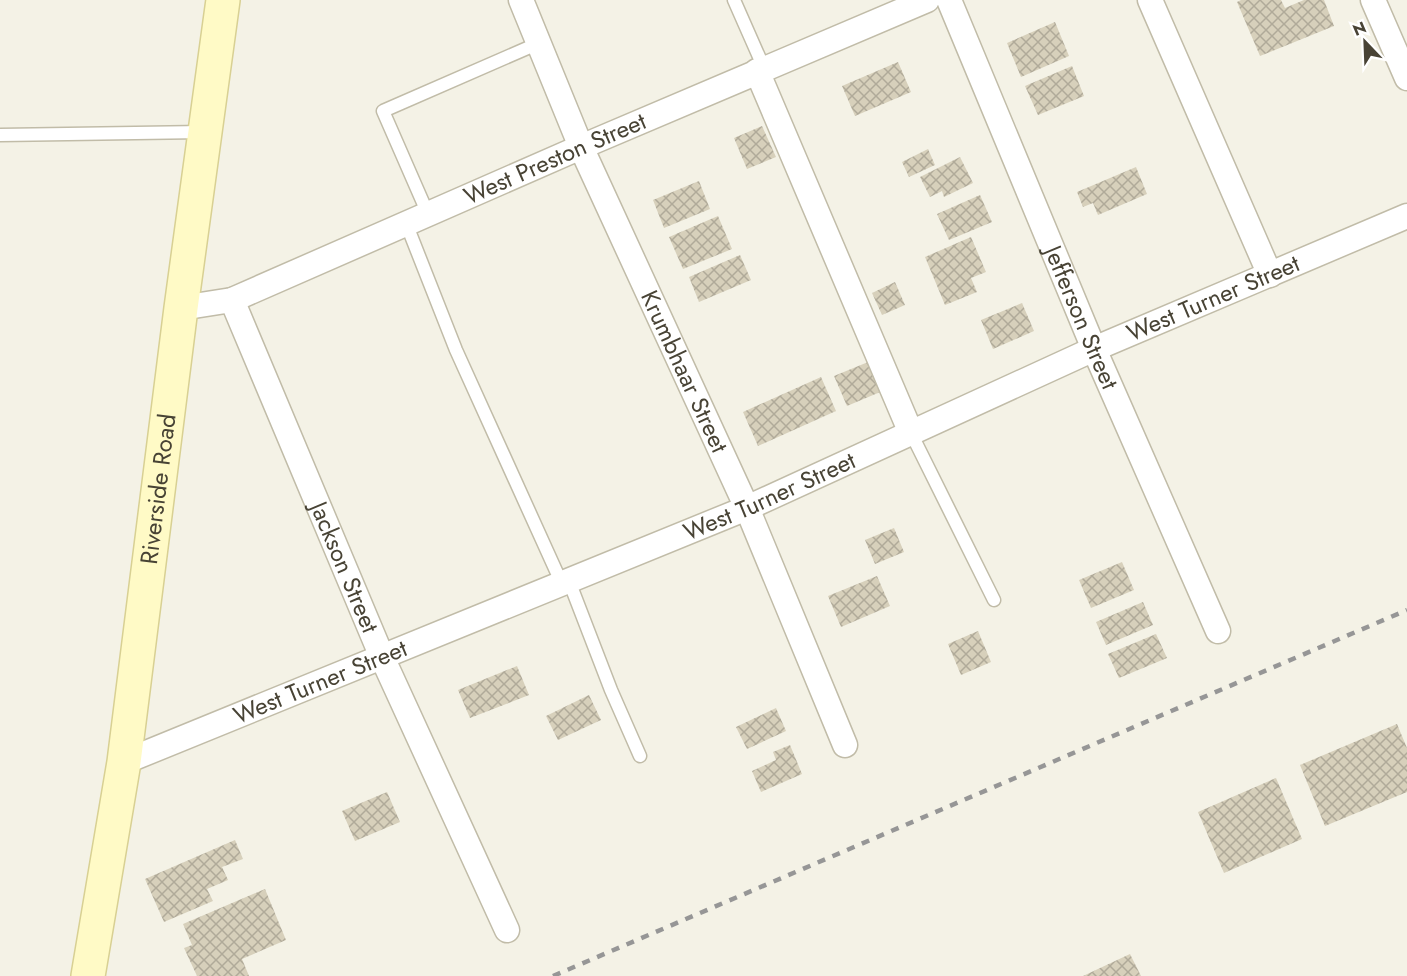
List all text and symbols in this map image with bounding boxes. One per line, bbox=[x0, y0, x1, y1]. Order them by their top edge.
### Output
north arrow bbox=[1335, 12, 1395, 72]
text: N bbox=[1349, 16, 1370, 42]
street label: West Preston Street bbox=[458, 103, 651, 213]
street label: Jefferson Street bbox=[1035, 238, 1128, 395]
street label: West Turner Street bbox=[1121, 246, 1305, 350]
street label: Krumbhaar Street bbox=[632, 284, 737, 459]
street label: Riverside Road bbox=[131, 412, 185, 566]
street label: West Turner Street bbox=[678, 443, 861, 549]
street label: Jackson Street bbox=[301, 493, 388, 638]
street label: West Turner Street bbox=[228, 630, 412, 733]

